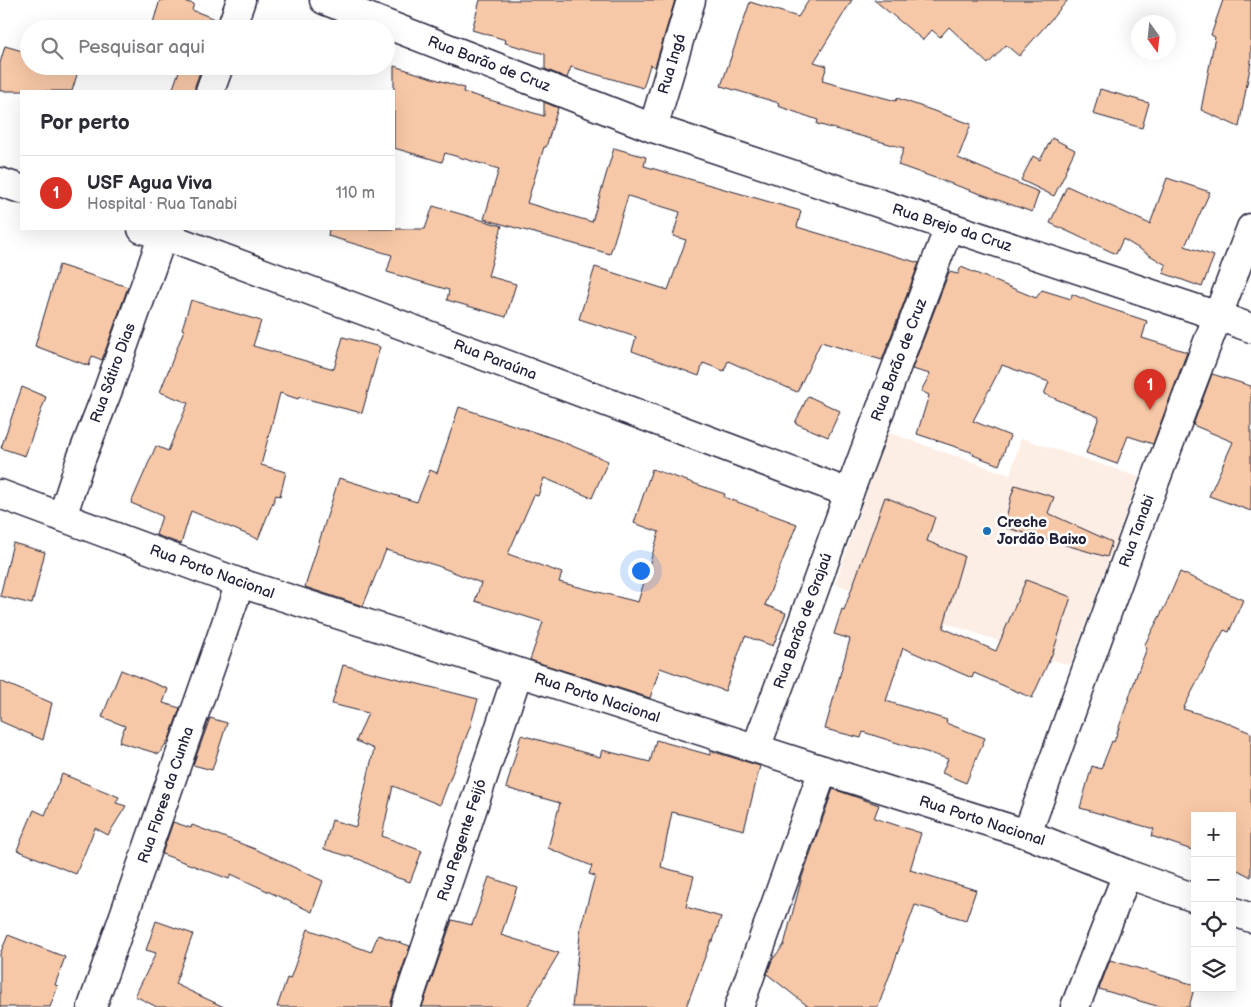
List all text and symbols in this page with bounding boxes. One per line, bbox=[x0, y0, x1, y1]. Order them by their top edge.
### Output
north arrow bbox=[1131, 15, 1176, 60]
search box bbox=[20, 20, 395, 75]
street label: Rua Barão de Cruz bbox=[425, 32, 554, 96]
street label: Rua Ingá bbox=[654, 32, 690, 96]
icon: search bbox=[38, 34, 66, 62]
text: Pesquisar aqui bbox=[78, 36, 205, 59]
text: Por perto bbox=[40, 110, 130, 135]
text: USF Agua Viva bbox=[87, 172, 213, 195]
text: 1 bbox=[53, 184, 59, 203]
text: 110 m bbox=[336, 184, 375, 203]
text: Hospital · Rua Tanabi bbox=[87, 195, 237, 214]
street label: Rua Brejo da Cruz bbox=[890, 200, 1015, 257]
street label: Rua Barão de Cruz bbox=[867, 295, 931, 424]
street label: Rua Sátiro Dias bbox=[86, 320, 140, 426]
street label: Rua Paraúna bbox=[451, 335, 539, 385]
pin: 1 bbox=[1134, 369, 1166, 410]
street label: Rua Tanabi bbox=[1115, 492, 1159, 570]
place label: Creche Jordão Baixo bbox=[997, 513, 1087, 549]
marker: Creche Jordão Baixo bbox=[981, 525, 993, 537]
street label: Rua Porto Nacional bbox=[147, 541, 277, 603]
street label: Rua Barão de Grajaú bbox=[770, 550, 836, 692]
your location bbox=[628, 558, 654, 584]
street label: Rua Porto Nacional bbox=[532, 669, 662, 727]
street label: Rua Flores da Cunha bbox=[134, 724, 198, 866]
street label: Rua Regente Feijó bbox=[433, 777, 491, 903]
street label: Rua Porto Nacional bbox=[917, 792, 1047, 850]
map controls bbox=[1191, 812, 1236, 992]
button: + bbox=[1191, 812, 1236, 857]
button: − bbox=[1191, 857, 1236, 902]
button: locate bbox=[1191, 902, 1236, 947]
button: layers bbox=[1191, 947, 1236, 992]

